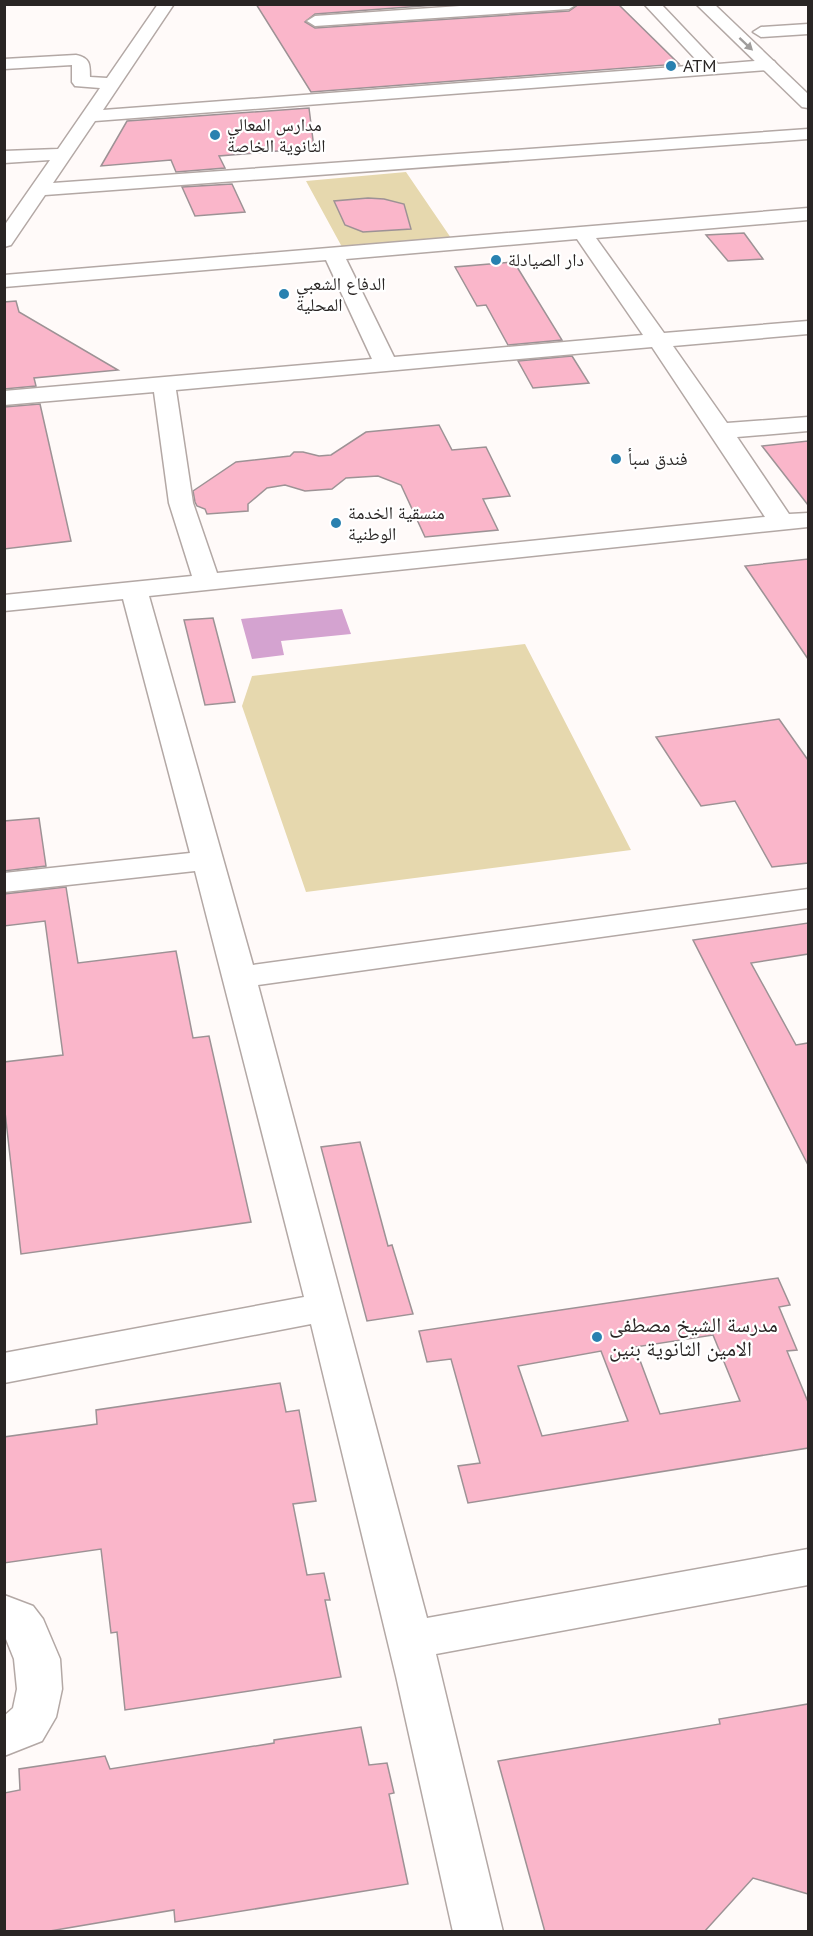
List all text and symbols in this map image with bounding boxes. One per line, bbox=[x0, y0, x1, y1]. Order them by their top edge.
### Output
one-way arrow bbox=[739, 37, 753, 51]
place label: ATM bbox=[683, 54, 717, 77]
marker: ATM bbox=[664, 59, 678, 73]
place label: مدارس المعالي الثانوية الخاصة bbox=[227, 113, 326, 157]
marker: مدارس المعالي الثانوية الخاصة bbox=[208, 128, 222, 142]
place label: دار الصيادلة bbox=[508, 248, 584, 271]
marker: دار الصيادلة bbox=[489, 253, 503, 267]
place label: الدفاع الشعبي المحلية bbox=[296, 272, 386, 316]
marker: الدفاع الشعبي المحلية bbox=[277, 287, 291, 301]
place label: فندق سبأ bbox=[628, 447, 687, 470]
marker: فندق سبأ bbox=[609, 452, 623, 466]
place label: منسقية الخدمة الوطنية bbox=[348, 501, 445, 545]
marker: منسقية الخدمة الوطنية bbox=[329, 516, 343, 530]
place label: مدرسة الشيخ مصطفى الامين الثانوية بنين bbox=[609, 1311, 778, 1362]
marker: مدرسة الشيخ مصطفى الامين الثانوية بنين bbox=[590, 1330, 604, 1344]

